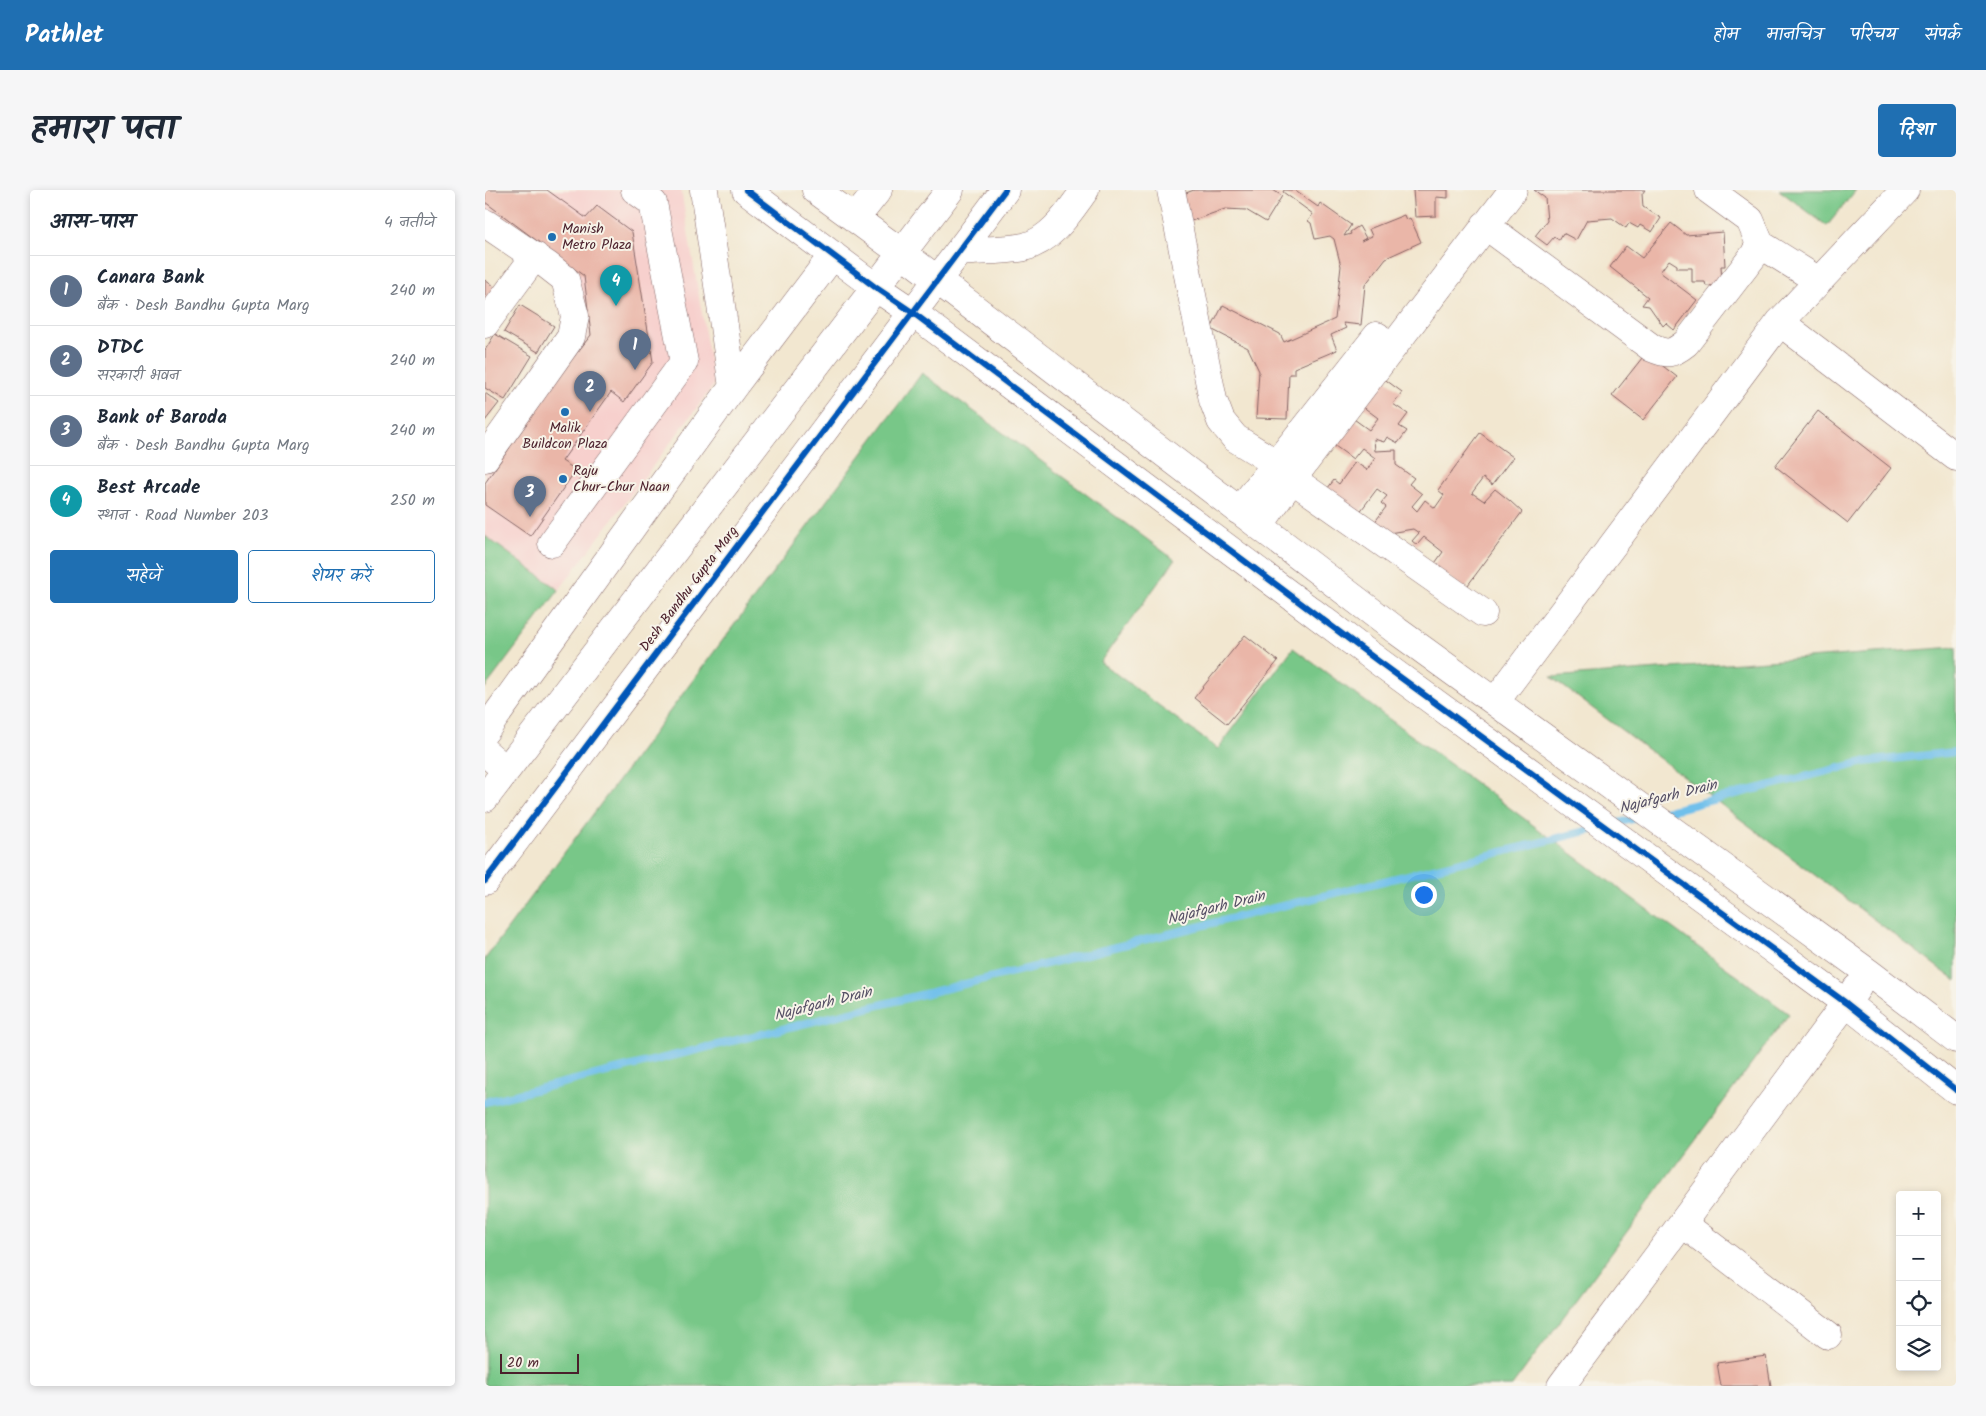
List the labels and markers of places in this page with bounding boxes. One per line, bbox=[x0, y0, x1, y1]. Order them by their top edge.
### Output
place label: Manish Metro Plaza bbox=[562, 218, 632, 256]
marker: Manish Metro Plaza bbox=[546, 231, 558, 243]
pin: 4 bbox=[600, 265, 632, 306]
pin: 1 bbox=[619, 329, 651, 370]
pin: 2 bbox=[574, 371, 606, 412]
marker: Malik Buildcon Plaza bbox=[559, 406, 571, 418]
place label: Malik Buildcon Plaza bbox=[522, 417, 608, 455]
place label: Raju Chur-Chur Naan bbox=[573, 460, 670, 498]
marker: Raju Chur-Chur Naan bbox=[557, 473, 569, 485]
pin: 3 bbox=[514, 476, 546, 517]

